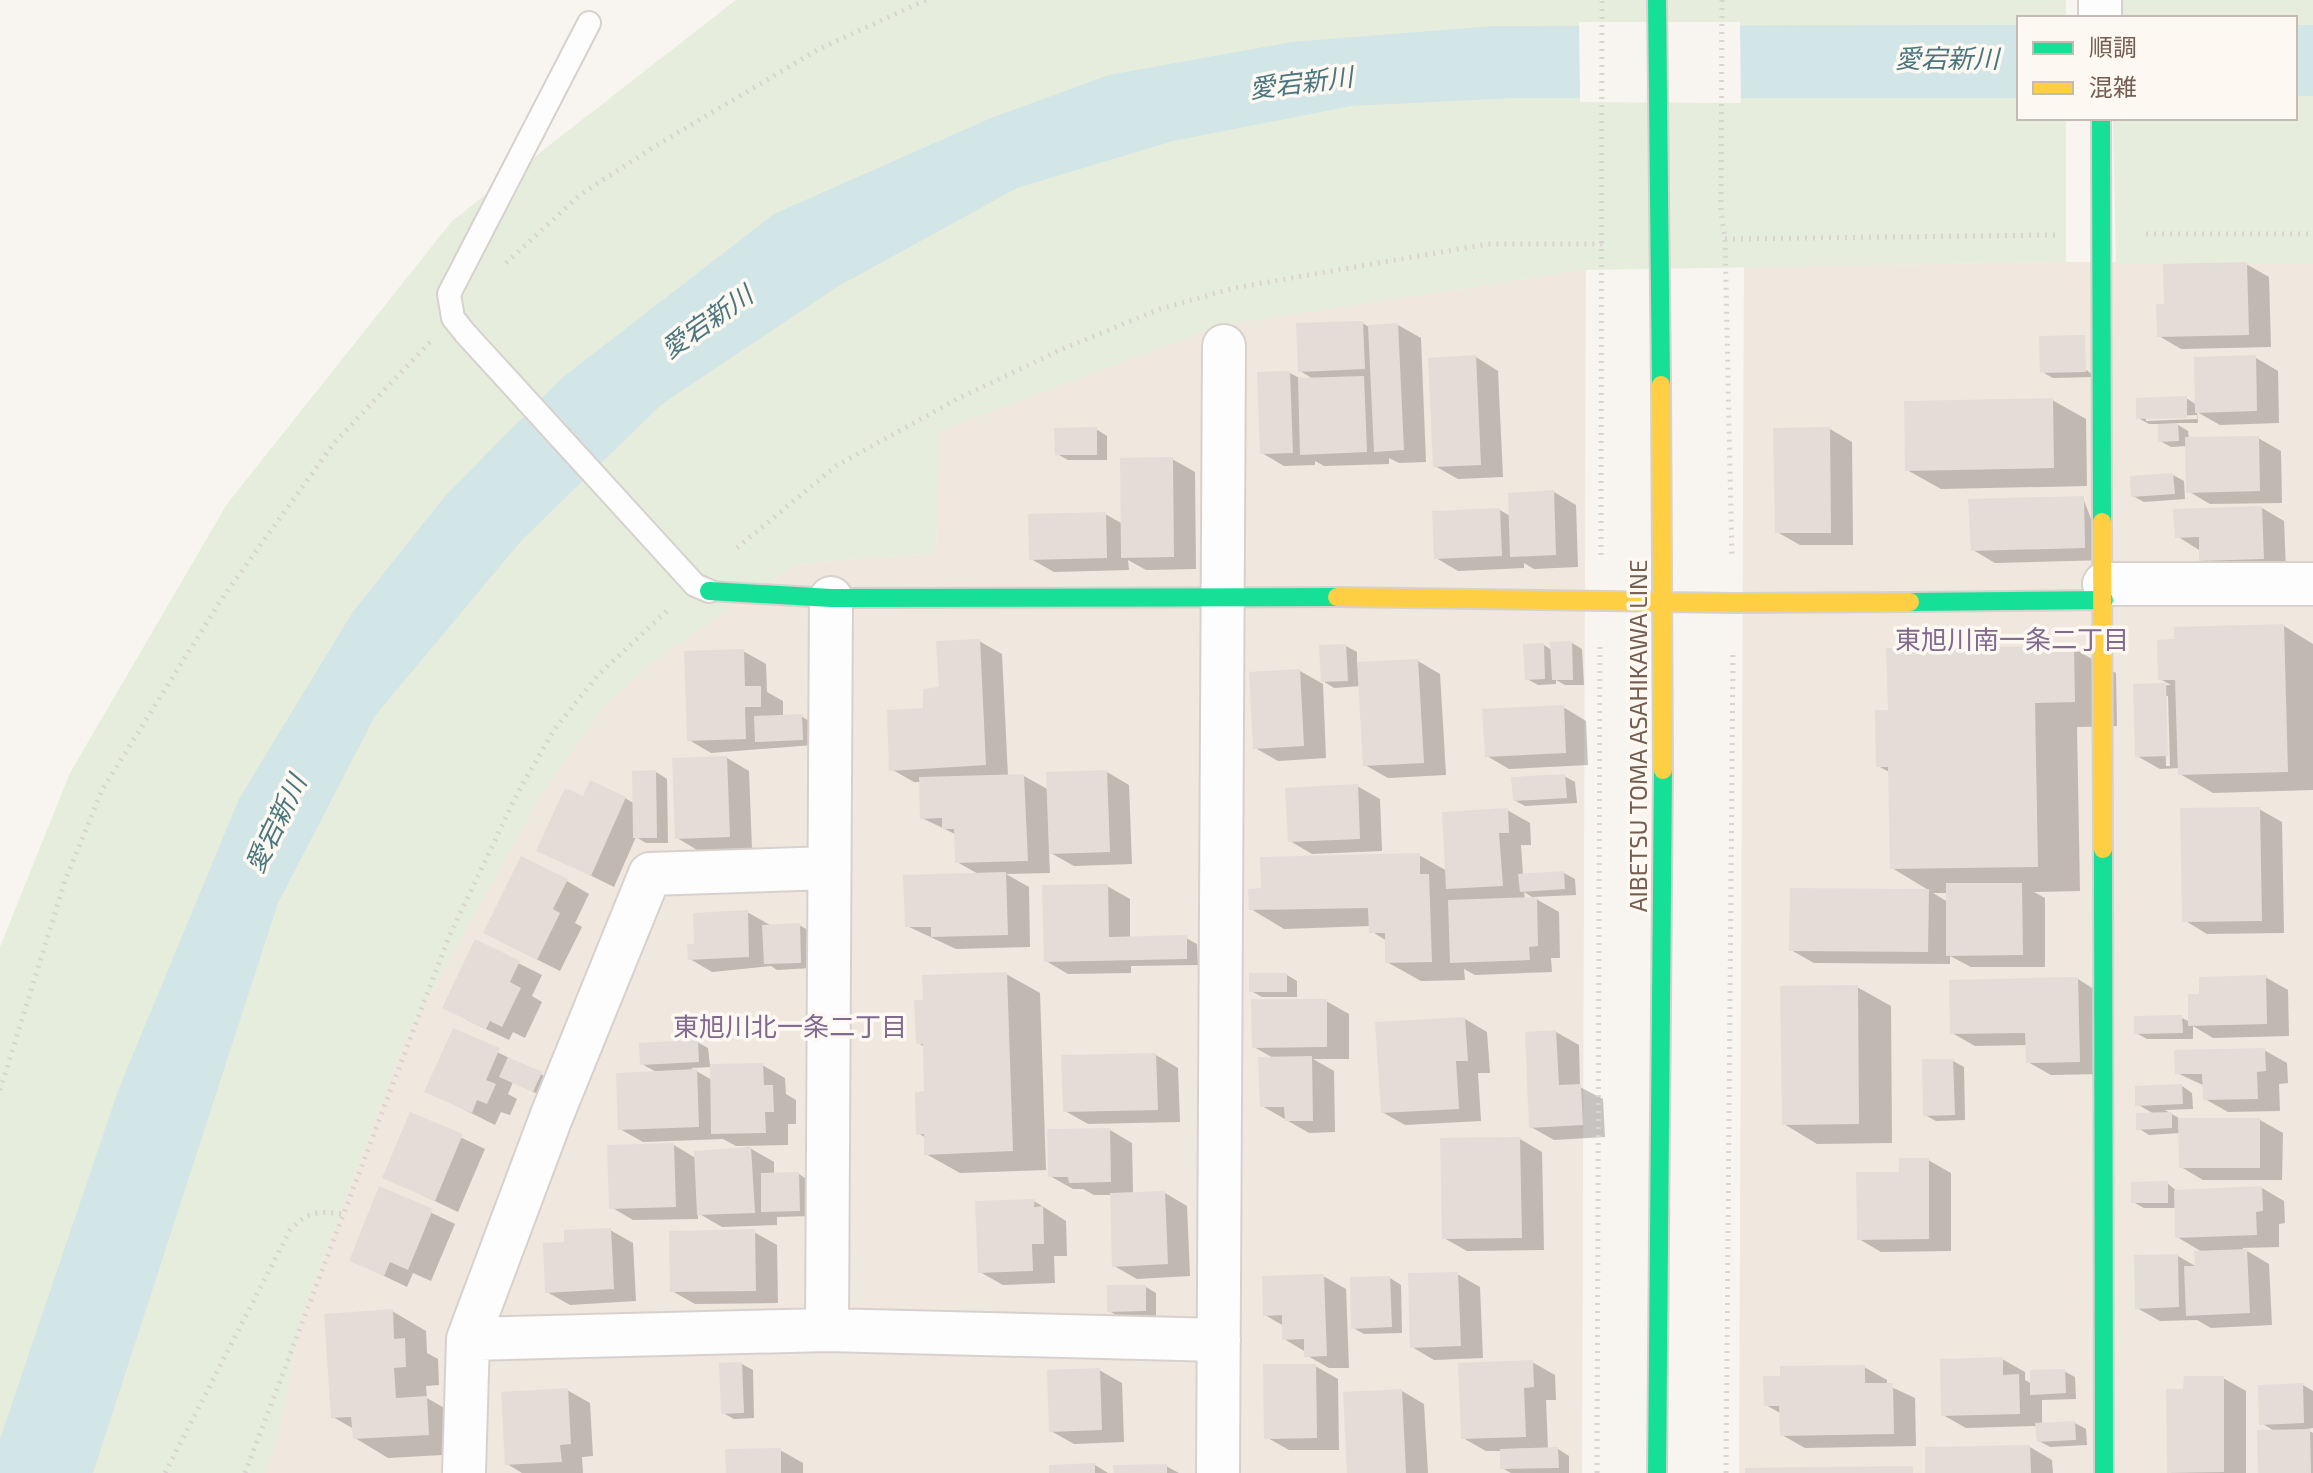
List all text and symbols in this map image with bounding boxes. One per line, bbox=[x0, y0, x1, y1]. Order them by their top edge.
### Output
legend bbox=[2017, 16, 2297, 120]
text: 順調 bbox=[2089, 32, 2137, 61]
water label: 愛宕新川 bbox=[1895, 42, 2002, 73]
water label: 愛宕新川 bbox=[1247, 59, 1357, 103]
text: 混雑 bbox=[2089, 72, 2137, 101]
water label: 愛宕新川 bbox=[655, 277, 760, 363]
street label: AIBETSU TOMA ASAHIKAWA LINE bbox=[1623, 560, 1652, 912]
district label: 東旭川南一条二丁目 bbox=[1895, 623, 2129, 654]
water label: 愛宕新川 bbox=[238, 767, 313, 877]
district label: 東旭川北一条二丁目 bbox=[673, 1010, 907, 1041]

